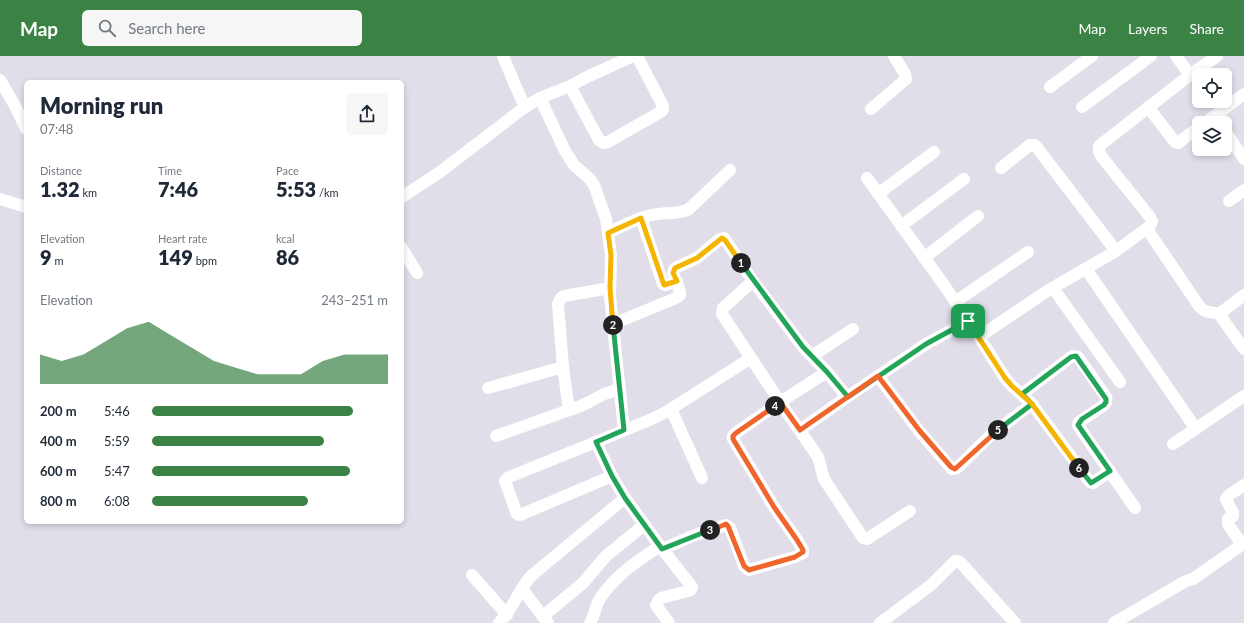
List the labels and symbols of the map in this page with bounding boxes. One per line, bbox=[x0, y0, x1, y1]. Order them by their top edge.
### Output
pin: 1 bbox=[731, 253, 751, 273]
pin bbox=[951, 304, 985, 338]
pin: 2 bbox=[603, 315, 623, 335]
pin: 4 bbox=[765, 396, 785, 416]
pin: 5 bbox=[988, 420, 1008, 440]
pin: 6 bbox=[1069, 458, 1089, 478]
pin: 3 bbox=[700, 520, 720, 540]

